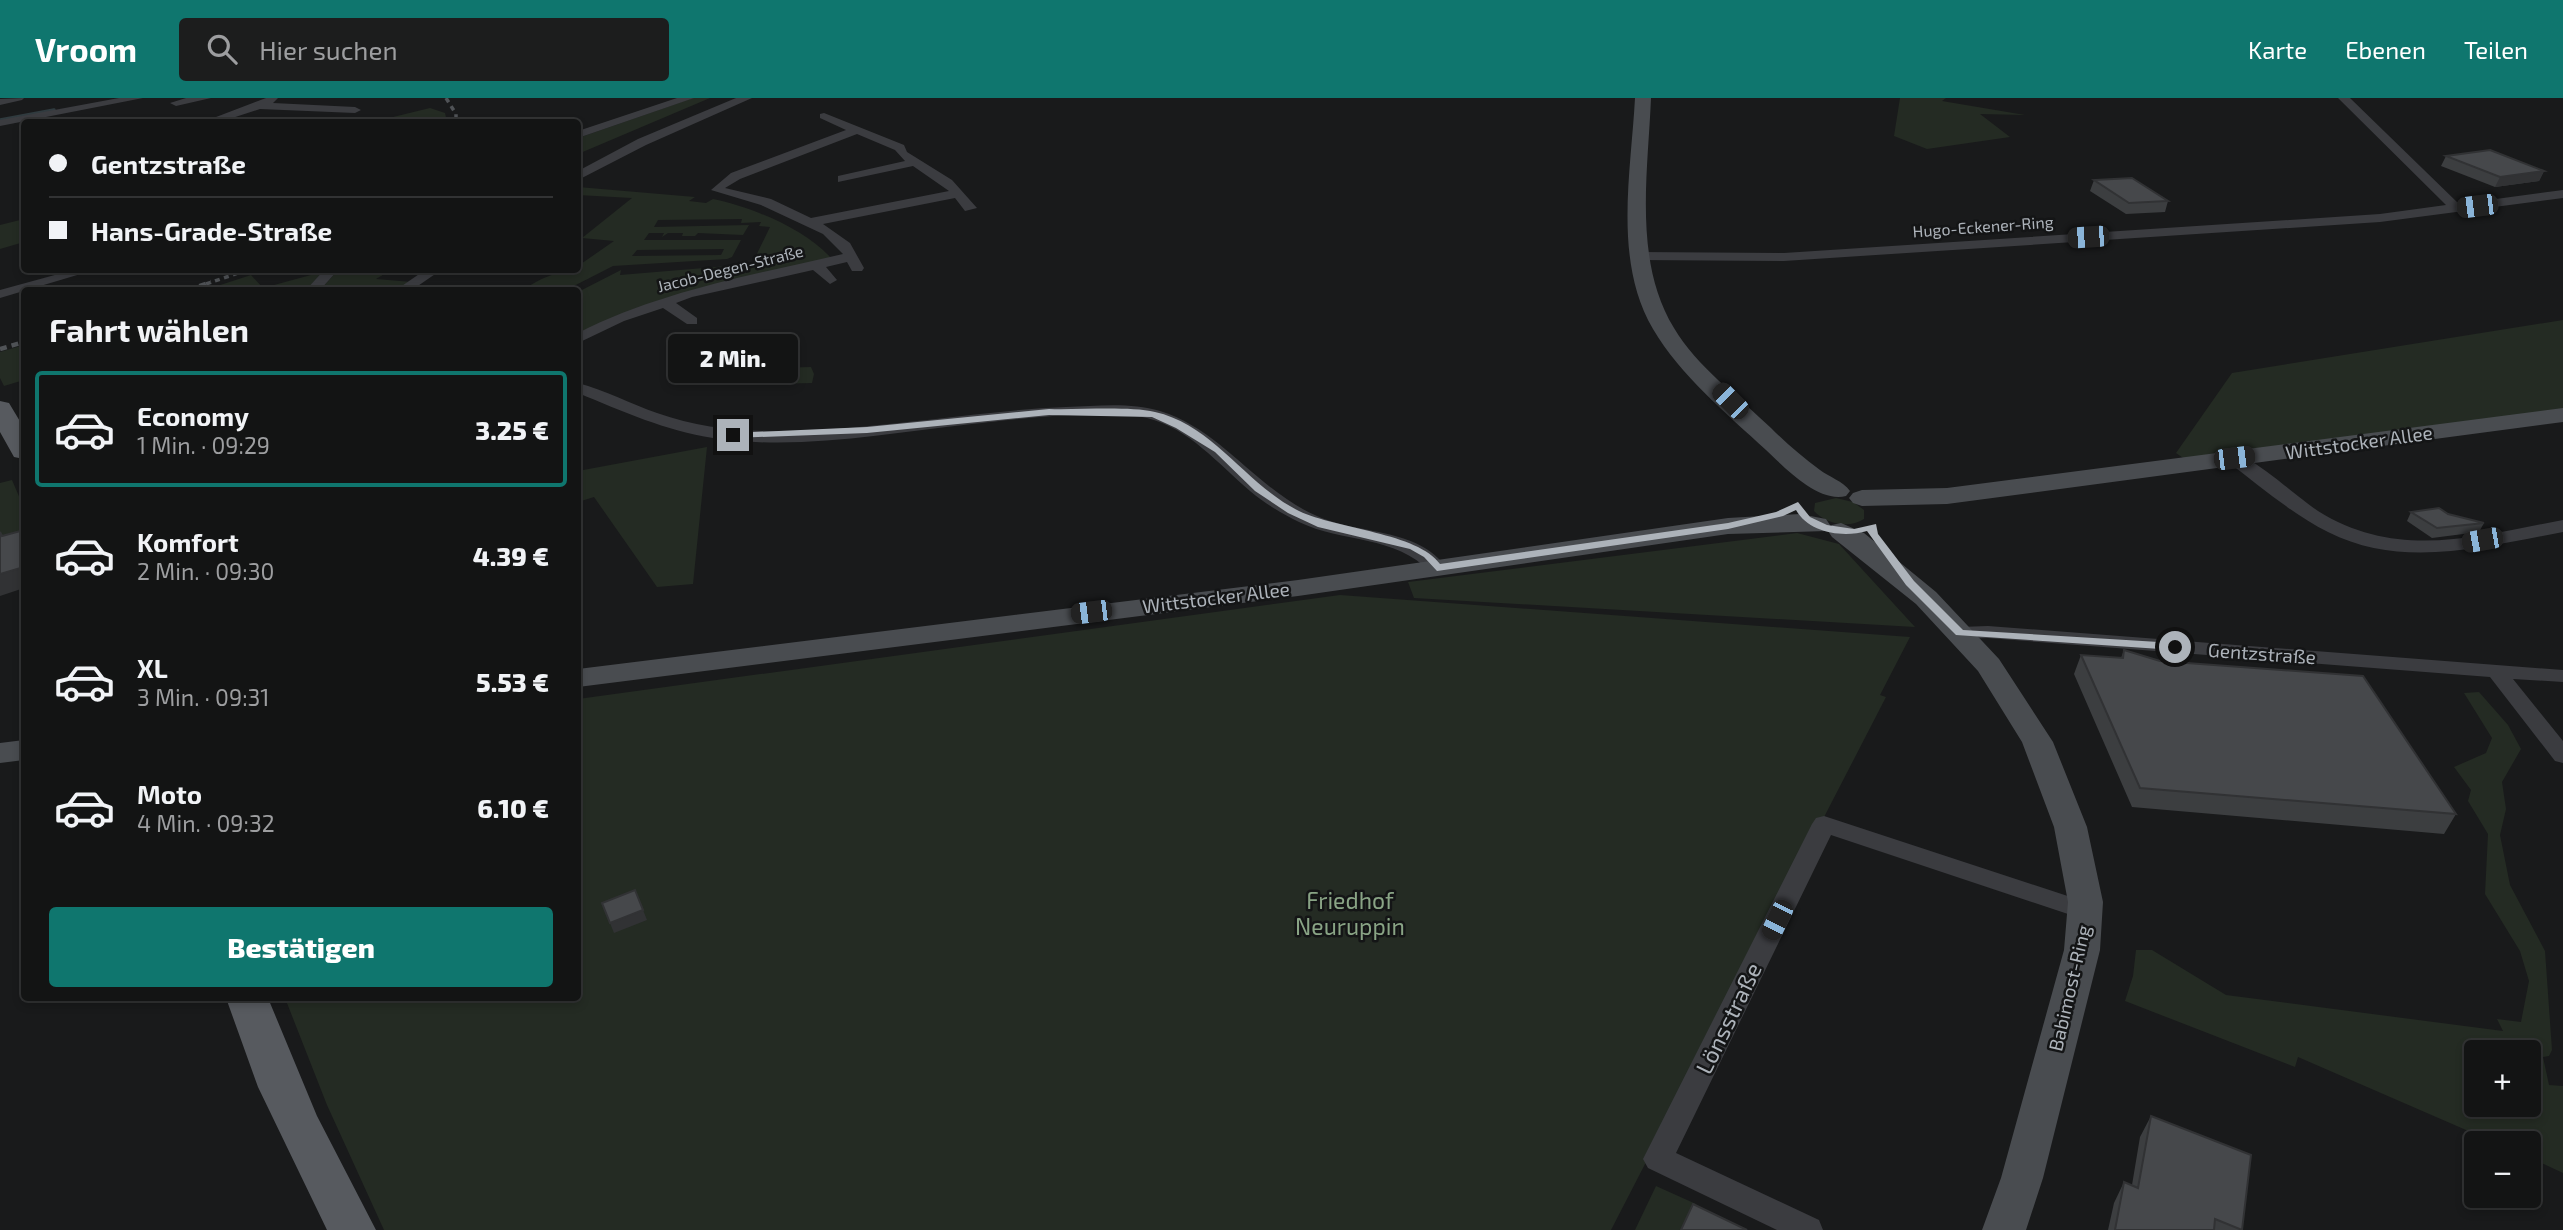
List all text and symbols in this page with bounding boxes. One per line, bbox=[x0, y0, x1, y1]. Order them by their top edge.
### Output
search box bbox=[179, 18, 669, 81]
text: Vroom bbox=[35, 29, 137, 69]
icon: search bbox=[203, 30, 241, 68]
text: Hier suchen bbox=[259, 34, 398, 65]
text: Karte bbox=[2248, 35, 2307, 64]
text: Ebenen bbox=[2345, 35, 2426, 64]
text: Teilen bbox=[2464, 35, 2528, 64]
text: Gentzstraße bbox=[91, 148, 246, 179]
car bbox=[2455, 193, 2500, 219]
street label: Hugo-Eckener-Ring bbox=[1912, 212, 2054, 240]
text: Hans-Grade-Straße bbox=[91, 215, 332, 246]
car bbox=[2067, 225, 2110, 249]
street label: Jacob-Degen-Straße bbox=[655, 241, 805, 295]
text: Fahrt wählen bbox=[49, 310, 249, 348]
callout: 2 Min. bbox=[668, 334, 798, 382]
text: 2 Min. bbox=[700, 344, 766, 372]
car bbox=[1708, 379, 1753, 423]
icon: car bbox=[53, 398, 116, 461]
text: Economy bbox=[137, 400, 249, 431]
text: 3.25 € bbox=[475, 414, 549, 445]
route end bbox=[717, 419, 749, 451]
street label: Wittstocker Allee bbox=[2284, 420, 2434, 464]
text: 1 Min. · 09:29 bbox=[137, 431, 270, 459]
car bbox=[2212, 445, 2257, 471]
icon: car bbox=[53, 524, 116, 587]
text: Komfort bbox=[137, 526, 239, 557]
car bbox=[2460, 526, 2505, 554]
text: 4.39 € bbox=[473, 540, 549, 571]
text: 2 Min. · 09:30 bbox=[137, 557, 274, 585]
street label: Wittstocker Allee bbox=[1141, 577, 1291, 617]
car bbox=[1069, 599, 1114, 625]
route start bbox=[2159, 631, 2191, 663]
street label: Gentzstraße bbox=[2207, 638, 2317, 668]
icon: car bbox=[53, 650, 116, 713]
text: XL bbox=[137, 652, 168, 683]
text: 5.53 € bbox=[476, 666, 549, 697]
text: 3 Min. · 09:31 bbox=[137, 683, 270, 711]
icon: car bbox=[53, 776, 116, 839]
text: Moto bbox=[137, 778, 202, 809]
text: 6.10 € bbox=[477, 792, 549, 823]
text: 4 Min. · 09:32 bbox=[137, 809, 275, 837]
park label: Friedhof Neuruppin bbox=[1295, 886, 1405, 940]
car bbox=[1759, 897, 1796, 943]
button: Bestätigen bbox=[49, 907, 553, 987]
street label: Babimost-Ring bbox=[2043, 922, 2095, 1053]
street label: Lönsstraße bbox=[1689, 958, 1767, 1078]
map controls bbox=[2464, 1040, 2541, 1208]
button: + bbox=[2464, 1040, 2541, 1117]
button: − bbox=[2464, 1131, 2541, 1208]

